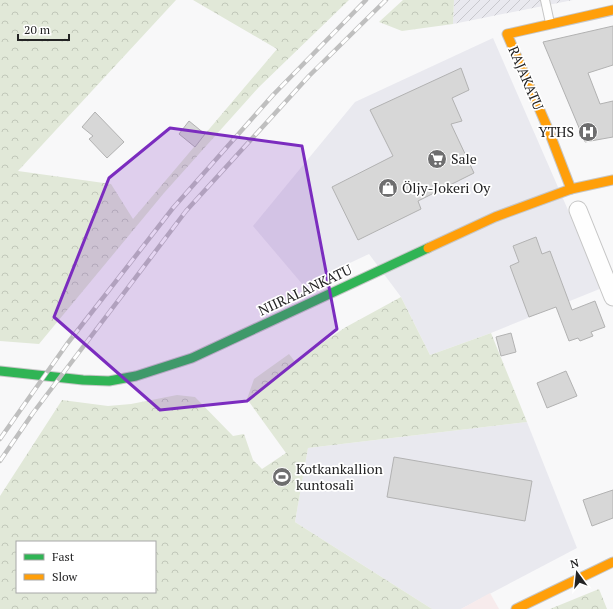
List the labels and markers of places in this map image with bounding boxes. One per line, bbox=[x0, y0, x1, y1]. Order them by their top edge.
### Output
hospital icon: YTHS bbox=[577, 121, 599, 143]
place label: YTHS bbox=[539, 122, 574, 141]
supermarket icon: Sale bbox=[426, 148, 448, 170]
place label: Sale bbox=[451, 149, 477, 168]
shop icon: Öljy-Jokeri Oy bbox=[377, 177, 399, 199]
place label: Öljy-Jokeri Oy bbox=[402, 178, 491, 197]
place label: Kotkankallion kuntosali bbox=[296, 459, 383, 494]
sports icon: Kotkankallion kuntosali bbox=[271, 466, 293, 488]

